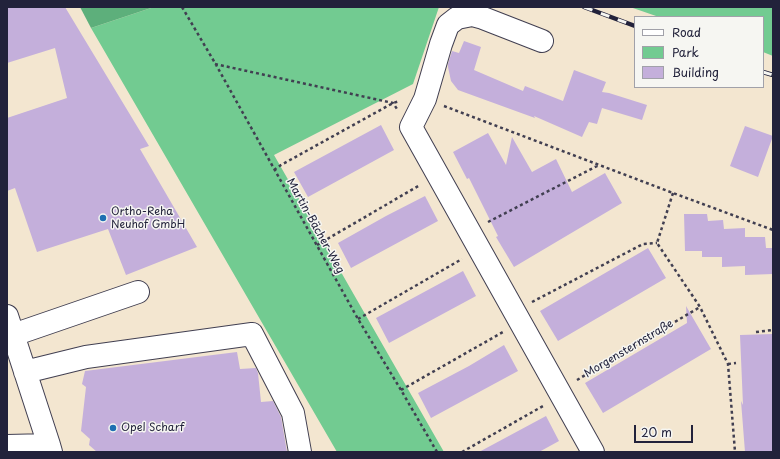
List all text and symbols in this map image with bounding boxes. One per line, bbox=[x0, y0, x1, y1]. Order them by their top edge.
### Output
legend bbox=[634, 16, 764, 88]
text: Road bbox=[672, 23, 701, 41]
text: Park bbox=[672, 43, 699, 61]
text: Building bbox=[672, 63, 719, 81]
street label: Martin-Bächer-Weg bbox=[283, 176, 347, 276]
place label: Ortho-Reha Neuhof GmbH bbox=[111, 205, 185, 231]
marker: Ortho-Reha Neuhof GmbH bbox=[98, 213, 108, 223]
street label: Morgensternstraße bbox=[582, 317, 676, 381]
scale bar bbox=[636, 417, 695, 443]
place label: Opel Scharf bbox=[121, 421, 184, 435]
marker: Opel Scharf bbox=[108, 423, 118, 433]
text: 20 m bbox=[641, 423, 672, 441]

